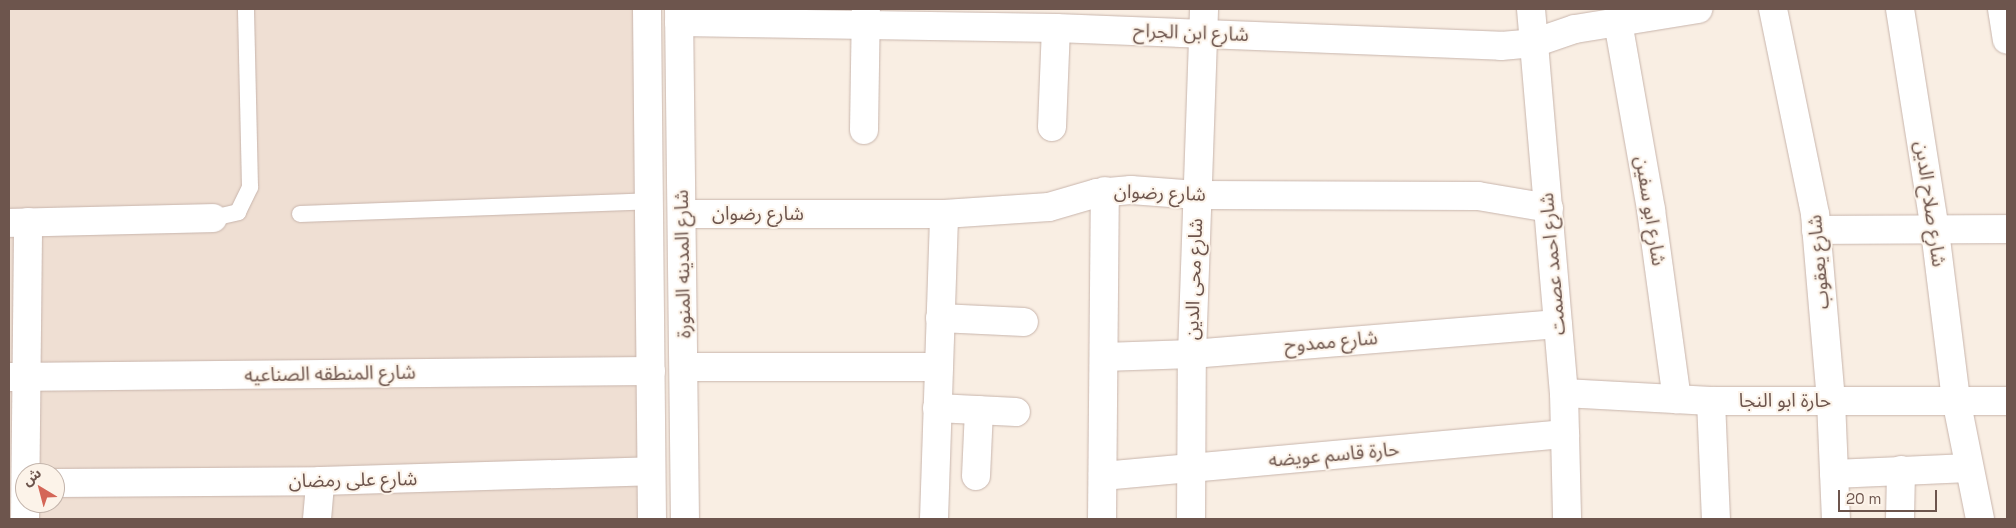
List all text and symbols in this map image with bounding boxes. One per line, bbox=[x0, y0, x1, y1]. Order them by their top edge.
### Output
street label: شارع ابن الجراح bbox=[1133, 20, 1249, 46]
street label: شارع صلاح الدين bbox=[1910, 140, 1950, 268]
street label: شارع ابو سفين bbox=[1630, 155, 1670, 267]
street label: شارع رضوان bbox=[1114, 180, 1206, 206]
street label: شارع المدينه المنورة bbox=[670, 190, 696, 338]
street label: شارع احمد عصمت bbox=[1535, 192, 1571, 336]
street label: شارع رضوان bbox=[712, 203, 804, 225]
street label: شارع يعقوب bbox=[1804, 214, 1834, 310]
street label: شارع محى الدين bbox=[1180, 218, 1208, 340]
street label: شارع ممدوح bbox=[1283, 327, 1379, 357]
street label: شارع المنطقه الصناعيه bbox=[244, 361, 416, 387]
street label: حارة ابو النجا bbox=[1739, 390, 1831, 412]
street label: حارة قاسم عويضه bbox=[1268, 438, 1400, 472]
north arrow bbox=[15, 463, 65, 513]
text: ش bbox=[18, 464, 45, 490]
street label: شارع على رمضان bbox=[288, 467, 418, 493]
scale bar bbox=[1841, 480, 1940, 512]
text: 20 m bbox=[1846, 489, 1881, 508]

